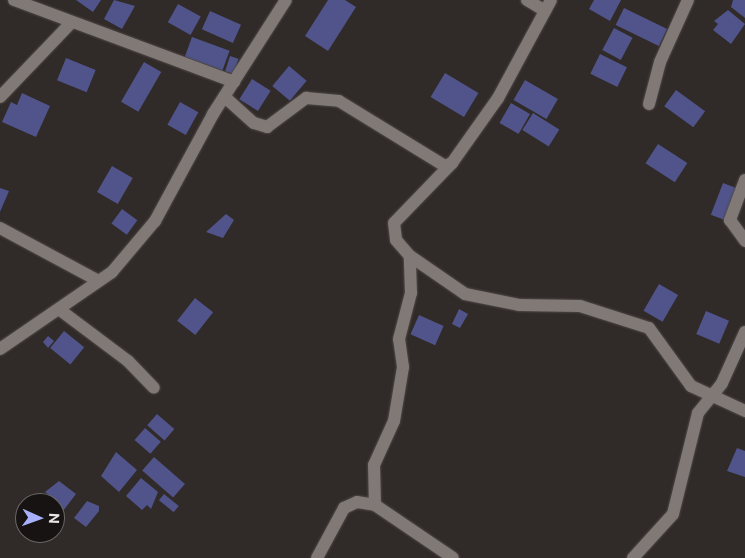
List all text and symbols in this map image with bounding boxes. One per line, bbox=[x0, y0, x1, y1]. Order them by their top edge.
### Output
north arrow bbox=[15, 493, 65, 543]
text: N bbox=[46, 513, 62, 524]

